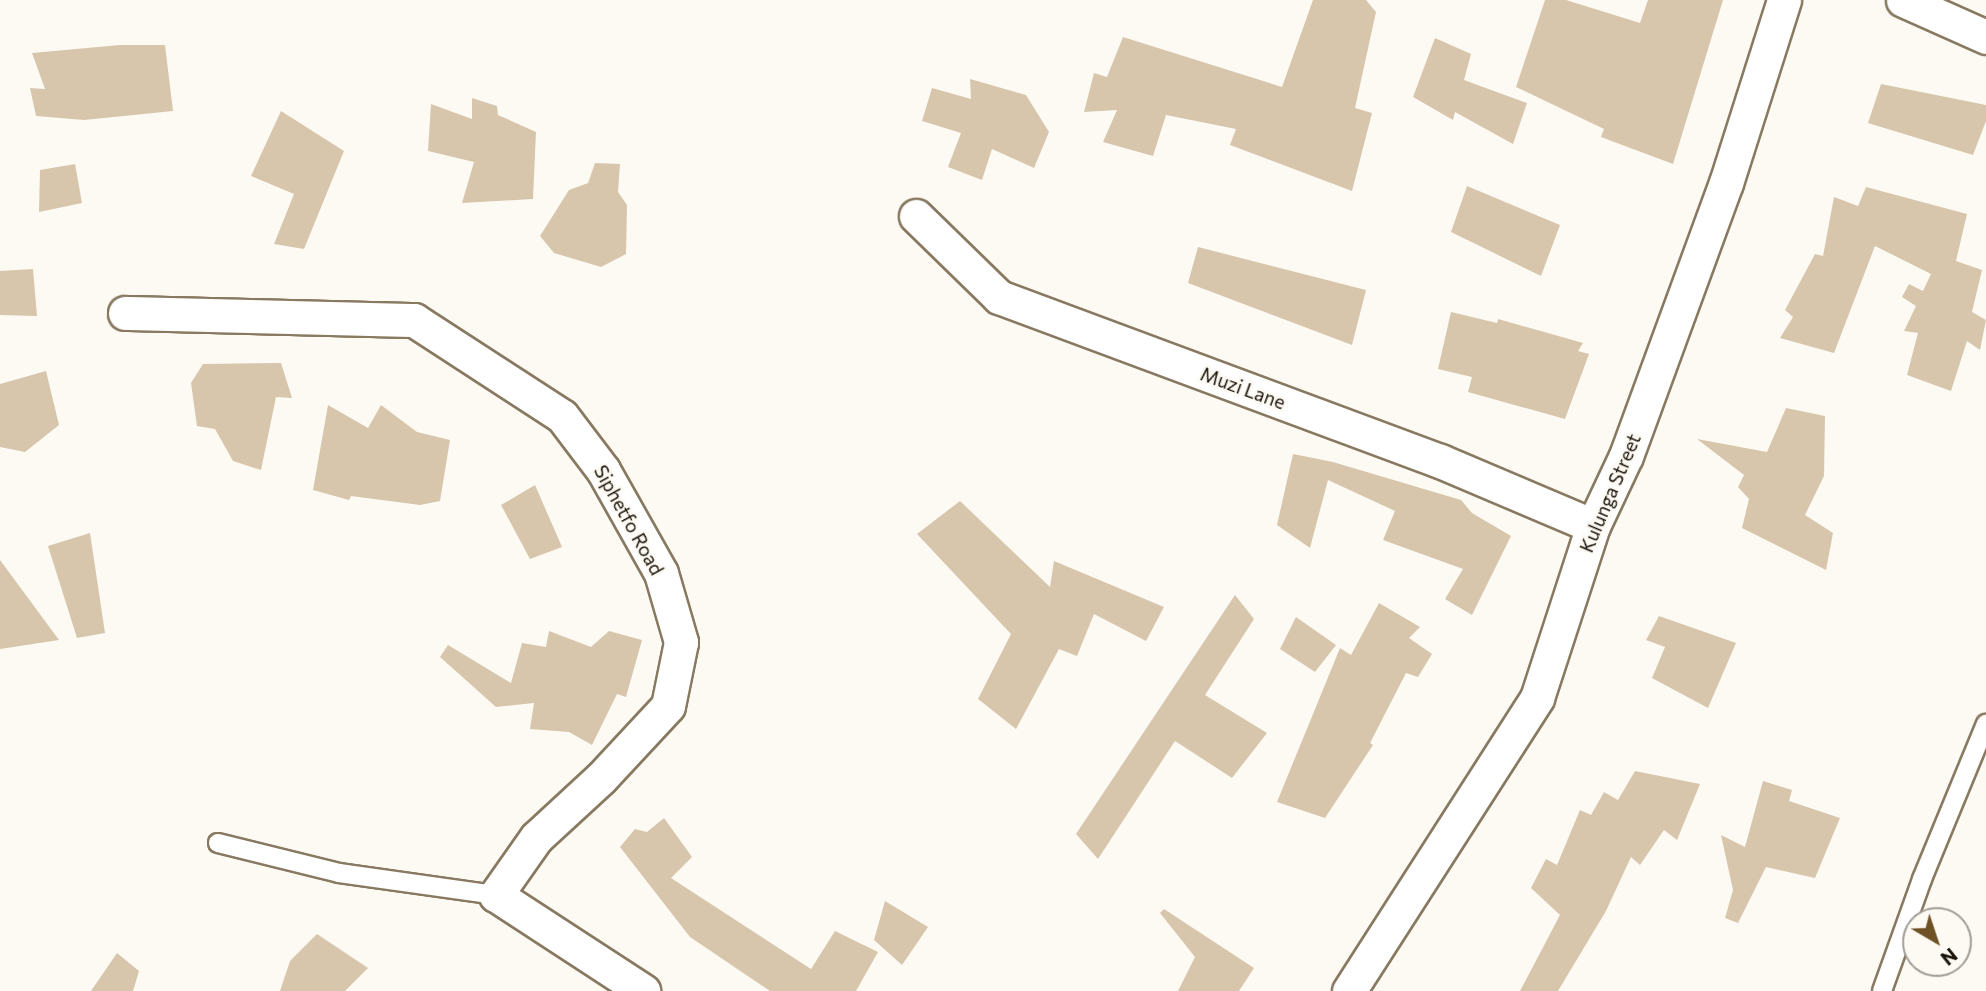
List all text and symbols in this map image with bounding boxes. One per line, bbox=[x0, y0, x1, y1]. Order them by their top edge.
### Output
street label: Muzi Lane bbox=[1198, 362, 1288, 414]
street label: Kulunga Street bbox=[1575, 430, 1645, 556]
street label: Siphetfo Road bbox=[589, 461, 669, 579]
north arrow bbox=[1902, 907, 1972, 977]
text: N bbox=[1936, 944, 1962, 971]

